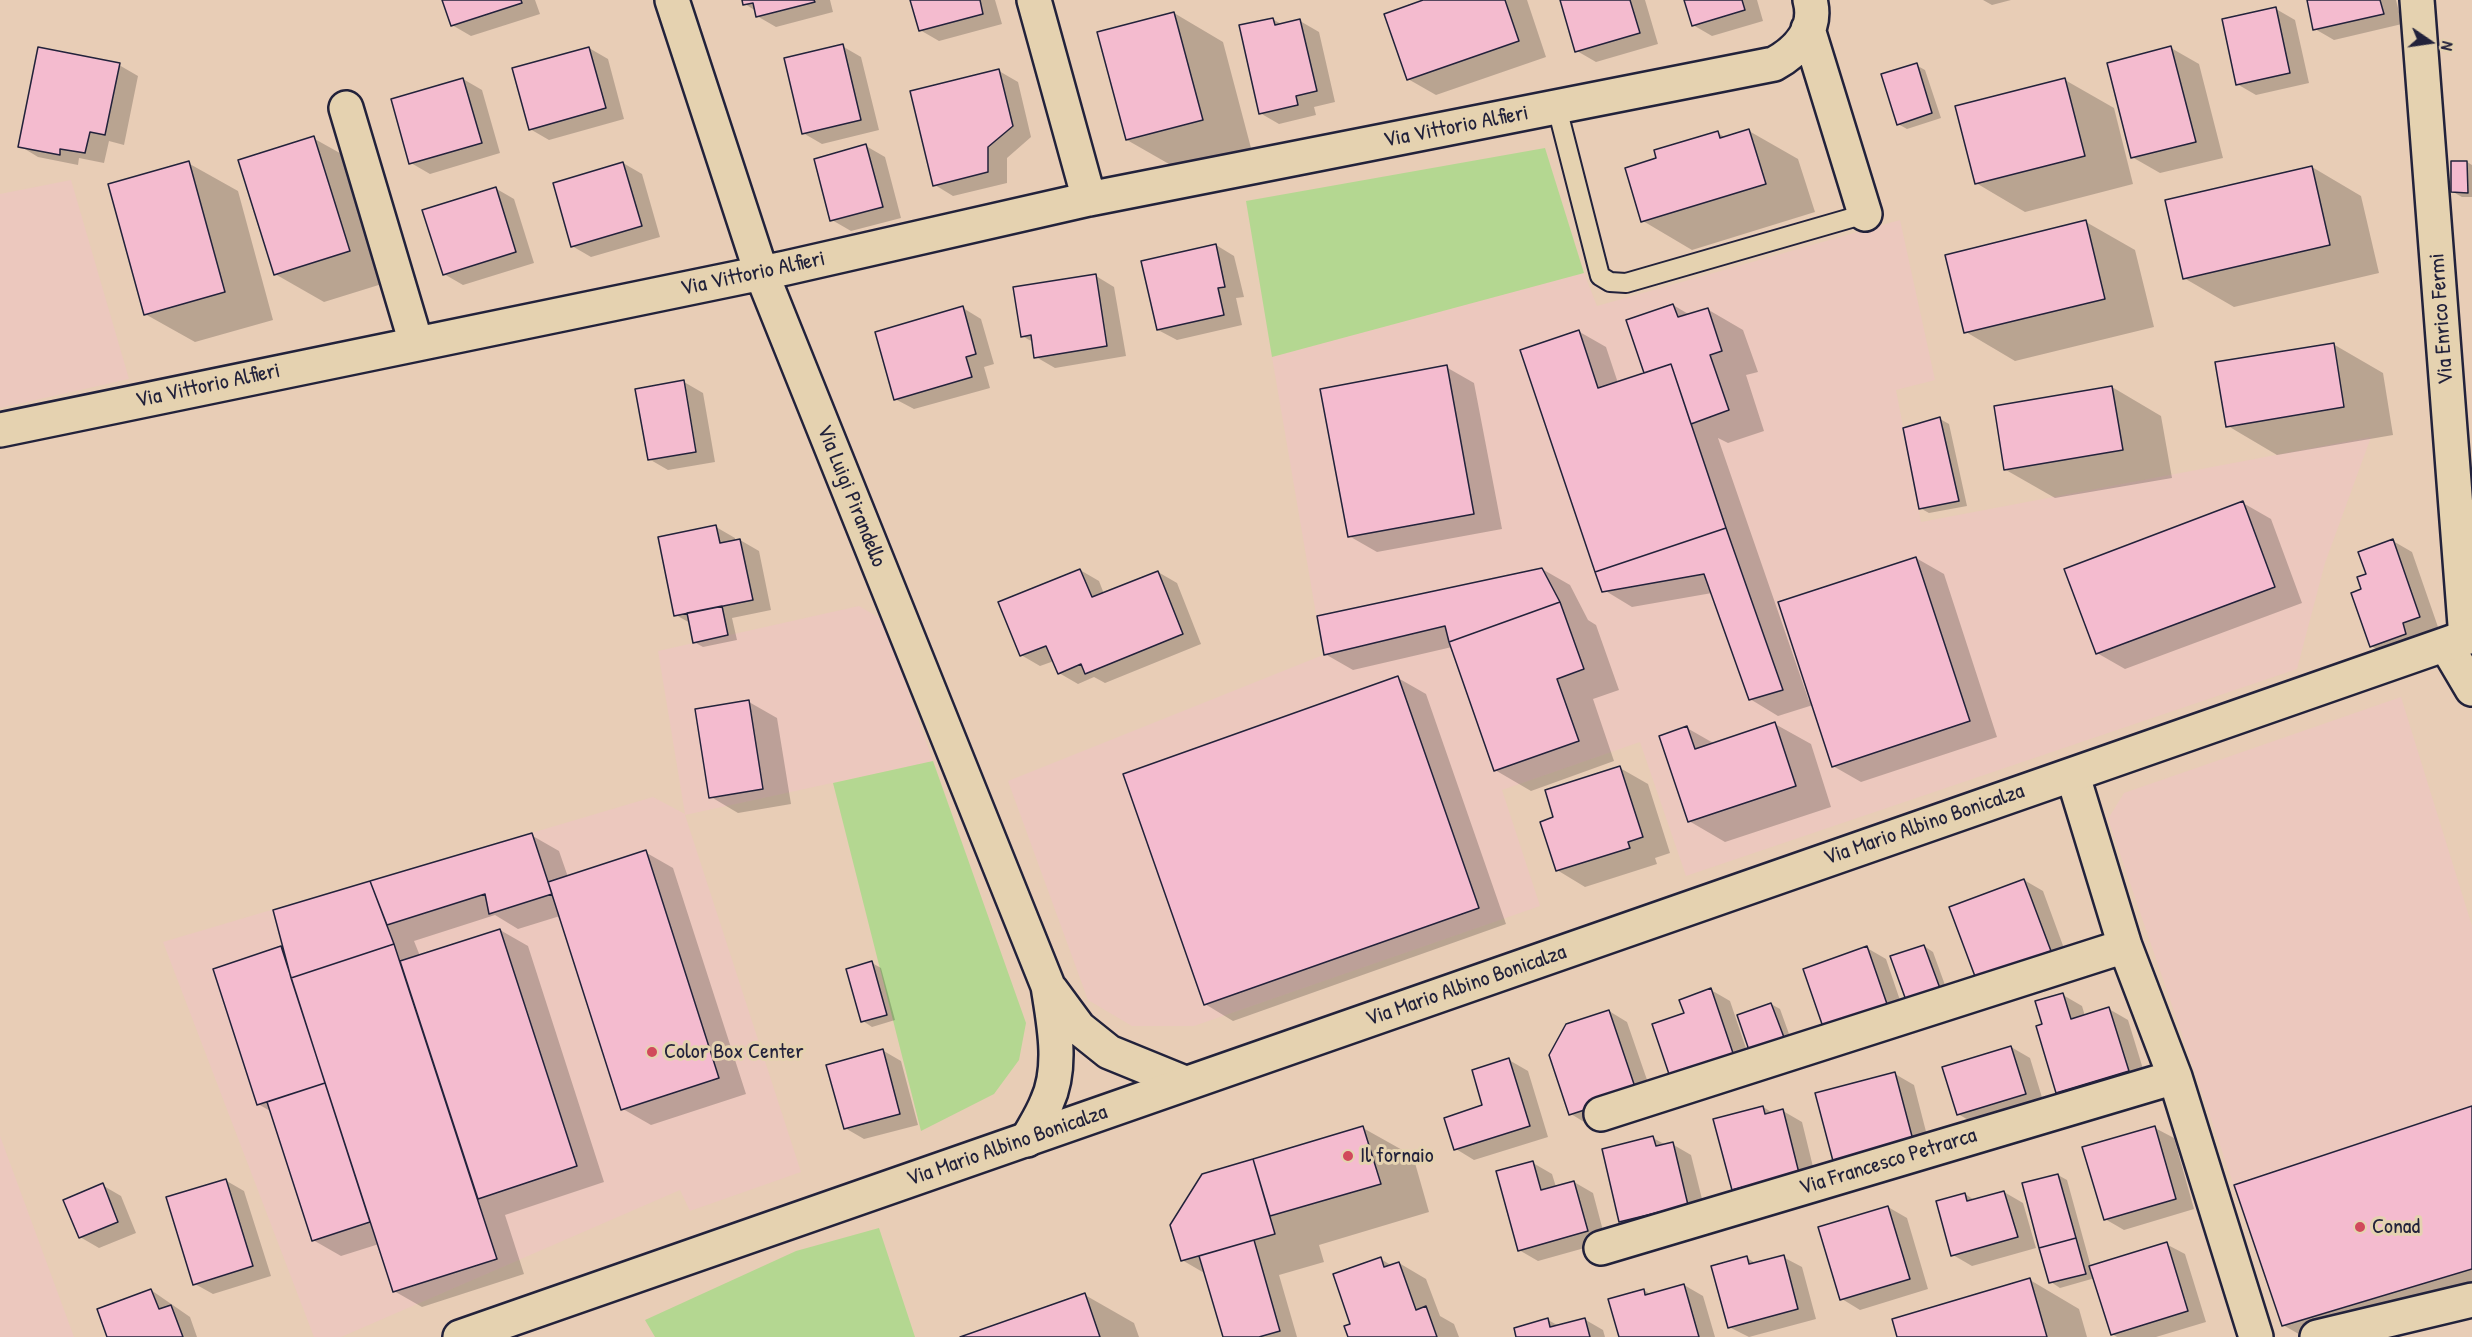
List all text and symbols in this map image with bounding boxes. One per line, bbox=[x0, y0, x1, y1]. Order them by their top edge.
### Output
north arrow bbox=[2400, 12, 2460, 72]
text: N bbox=[2436, 39, 2459, 53]
street label: Via Vittorio Alfieri bbox=[1381, 100, 1531, 154]
street label: Via Vittorio Alfieri bbox=[678, 246, 828, 302]
street label: Via Enrico Fermi bbox=[2424, 252, 2460, 386]
street label: Via Vittorio Alfieri bbox=[133, 358, 283, 414]
street label: Via Luigi Pirandello bbox=[810, 421, 892, 571]
street label: Via Mario Albino Bonicalza bbox=[1820, 778, 2028, 872]
street label: Via Mario Albino Bonicalza bbox=[1362, 939, 1570, 1033]
place label: Color Box Center bbox=[664, 1039, 804, 1065]
marker: Color Box Center bbox=[645, 1045, 659, 1059]
street label: Via Mario Albino Bonicalza bbox=[903, 1099, 1111, 1193]
street label: Via Francesco Petrarca bbox=[1796, 1122, 1980, 1202]
place label: Il fornaio bbox=[1360, 1143, 1434, 1169]
marker: Il fornaio bbox=[1341, 1149, 1355, 1163]
place label: Conad bbox=[2372, 1214, 2420, 1240]
marker: Conad bbox=[2353, 1220, 2367, 1234]

